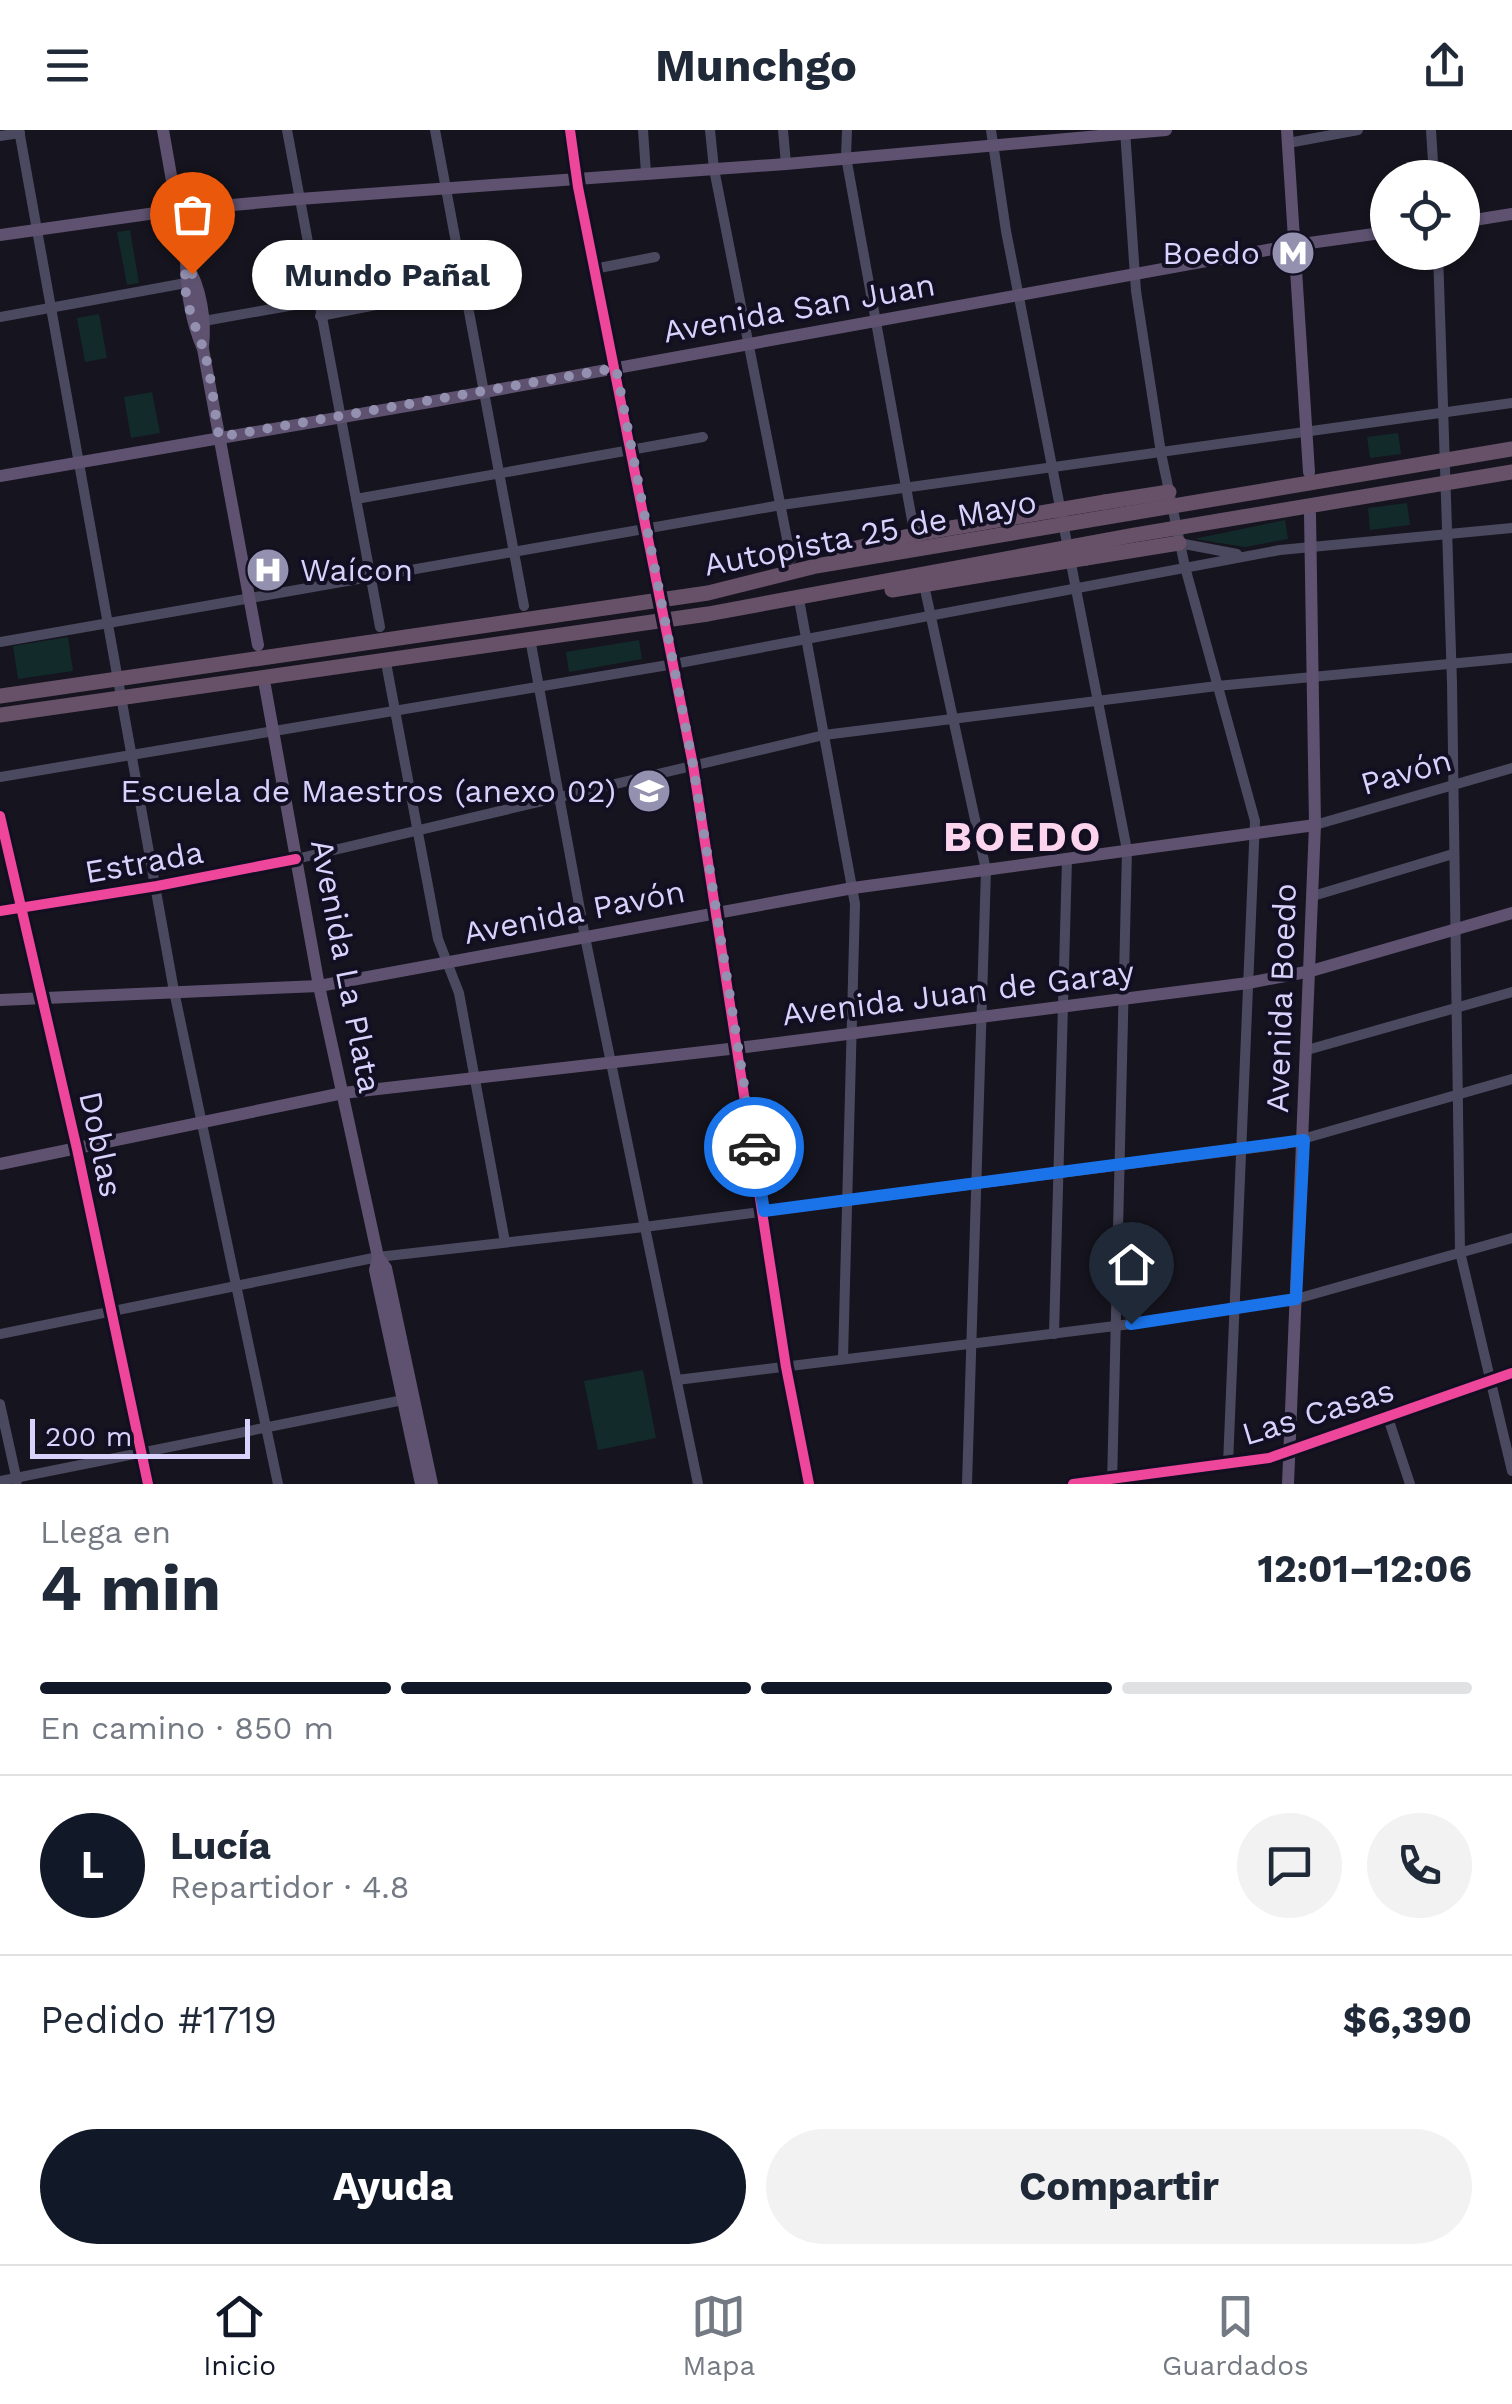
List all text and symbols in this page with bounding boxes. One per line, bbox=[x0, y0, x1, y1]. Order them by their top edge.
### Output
icon: menu bbox=[40, 38, 95, 93]
icon: share bbox=[1417, 38, 1472, 93]
text: Munchgo bbox=[655, 39, 857, 92]
map controls bbox=[1370, 160, 1480, 270]
button: locate bbox=[1370, 160, 1480, 270]
pin bbox=[150, 172, 235, 275]
icon: bag bbox=[165, 187, 220, 242]
metro station icon: Boedo bbox=[1270, 230, 1316, 276]
place label: Boedo bbox=[1162, 234, 1260, 272]
callout: Mundo Pañal bbox=[252, 239, 522, 309]
text: Mundo Pañal bbox=[284, 256, 490, 294]
street label: Avenida San Juan bbox=[660, 265, 938, 351]
street label: Autopista 25 de Mayo bbox=[700, 482, 1040, 584]
hospital icon: Waícon bbox=[245, 547, 291, 593]
place label: Waícon bbox=[300, 551, 413, 589]
street label: Pavón bbox=[1356, 741, 1456, 803]
school or university icon: Escuela de Maestros (anexo 02) bbox=[626, 768, 672, 814]
place label: Escuela de Maestros (anexo 02) bbox=[120, 772, 616, 810]
district label: BOEDO bbox=[943, 812, 1103, 861]
street label: Estrada bbox=[82, 833, 206, 891]
street label: Avenida La Plata bbox=[303, 836, 389, 1096]
street label: Avenida Pavón bbox=[460, 872, 688, 952]
street label: Avenida Boedo bbox=[1258, 883, 1304, 1113]
street label: Avenida Juan de Garay bbox=[780, 952, 1137, 1033]
street label: Doblas bbox=[71, 1088, 131, 1200]
courier bbox=[704, 1097, 804, 1197]
icon: car bbox=[727, 1120, 782, 1175]
pin bbox=[1089, 1222, 1174, 1325]
icon: home bbox=[1104, 1237, 1159, 1292]
street label: Las Casas bbox=[1237, 1371, 1399, 1453]
scale bar bbox=[30, 1414, 250, 1458]
text: 200 m bbox=[45, 1420, 132, 1453]
text: Llega en bbox=[40, 1513, 171, 1551]
text: 12:01–12:06 bbox=[1258, 1547, 1472, 1591]
text: 4 min bbox=[40, 1550, 221, 1626]
text: En camino · 850 m bbox=[40, 1709, 334, 1747]
button: chat bbox=[1237, 1813, 1342, 1918]
button: phone bbox=[1367, 1813, 1472, 1918]
text: Lucía bbox=[170, 1824, 271, 1868]
text: L bbox=[81, 1843, 104, 1887]
text: Repartidor · 4.8 bbox=[170, 1868, 409, 1906]
text: Pedido #1719 bbox=[40, 1998, 277, 2042]
text: $6,390 bbox=[1343, 1998, 1472, 2042]
button: Ayuda bbox=[40, 2129, 746, 2244]
button: Compartir bbox=[766, 2129, 1472, 2244]
tab: Inicio bbox=[203, 2289, 276, 2382]
tab: Mapa bbox=[682, 2289, 755, 2382]
tab: Guardados bbox=[1162, 2289, 1309, 2382]

